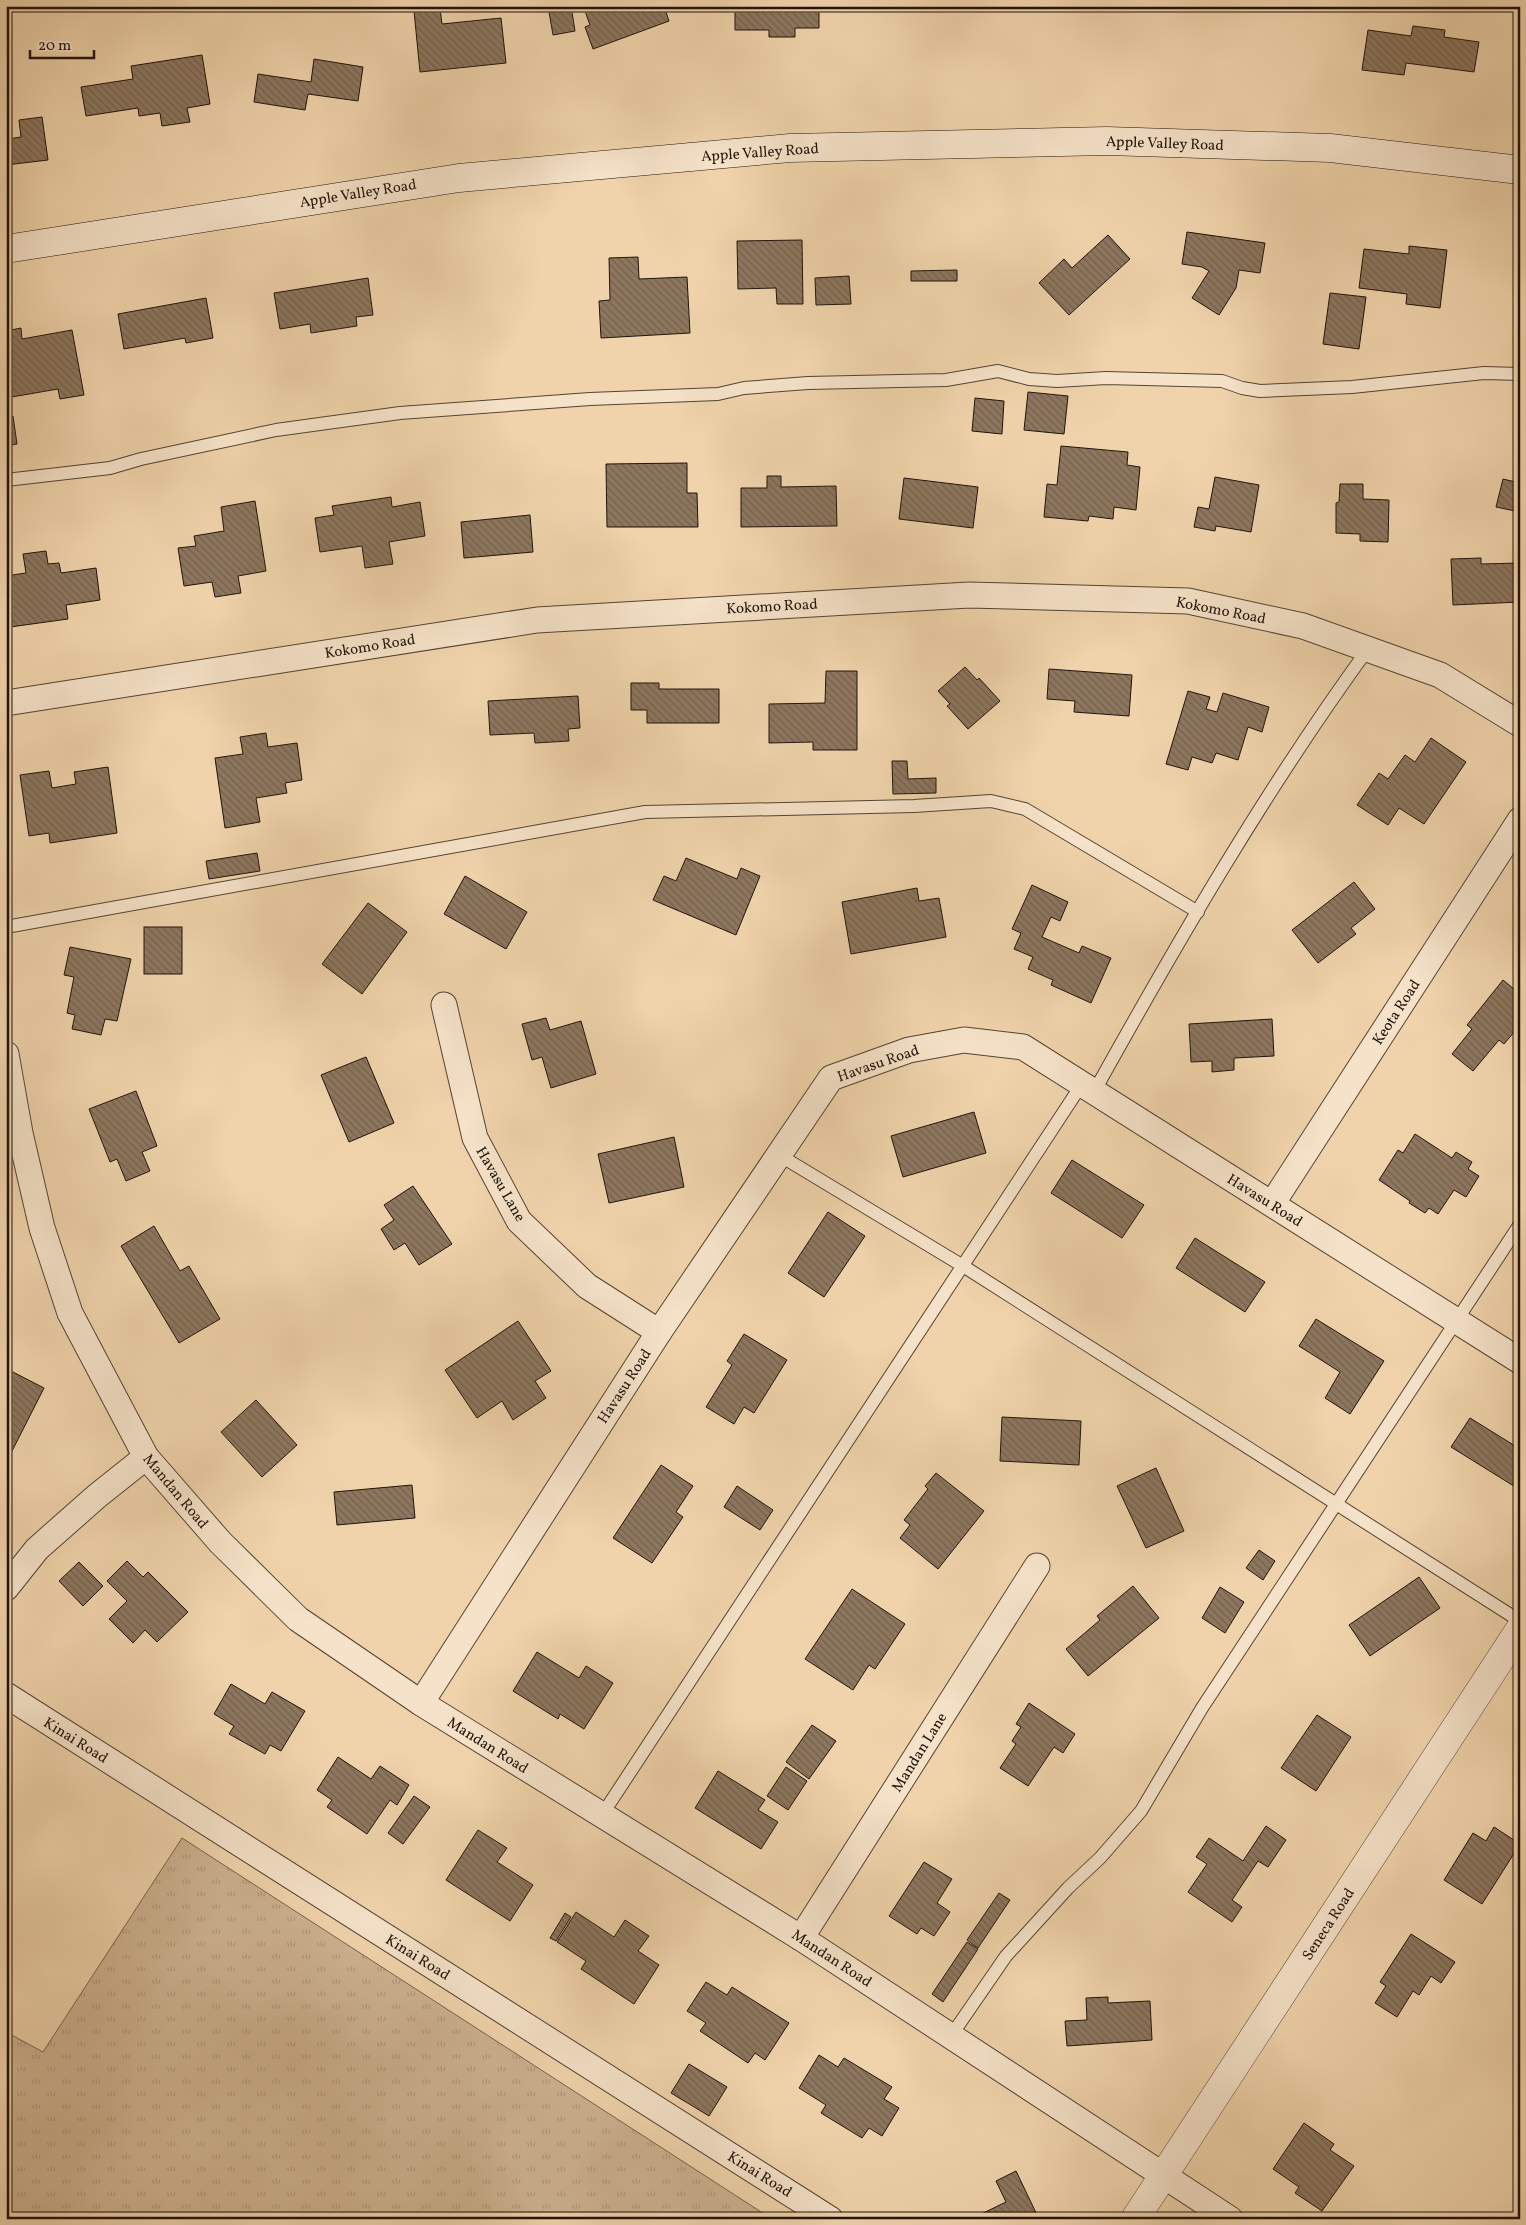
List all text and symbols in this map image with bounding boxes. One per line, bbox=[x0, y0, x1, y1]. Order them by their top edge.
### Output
scale bar bbox=[30, 28, 94, 60]
text: 20 m bbox=[38, 36, 71, 57]
street label: Apple Valley Road bbox=[1106, 132, 1224, 157]
street label: Apple Valley Road bbox=[701, 139, 820, 168]
street label: Apple Valley Road bbox=[298, 175, 418, 214]
street label: Kokomo Road bbox=[1174, 592, 1268, 631]
street label: Kokomo Road bbox=[726, 595, 818, 620]
street label: Kokomo Road bbox=[323, 630, 417, 665]
street label: Keota Road bbox=[1368, 976, 1426, 1050]
street label: Havasu Road bbox=[835, 1041, 922, 1088]
street label: Havasu Lane bbox=[470, 1143, 530, 1226]
street label: Havasu Road bbox=[1222, 1170, 1306, 1233]
street label: Havasu Road bbox=[593, 1345, 657, 1428]
street label: Mandan Road bbox=[137, 1450, 213, 1534]
street label: Mandan Lane bbox=[887, 1709, 953, 1797]
street label: Kinai Road bbox=[39, 1713, 112, 1769]
street label: Mandan Road bbox=[443, 1713, 532, 1780]
street label: Seneca Road bbox=[1298, 1884, 1361, 1965]
street label: Mandan Road bbox=[787, 1925, 876, 1993]
street label: Kinai Road bbox=[381, 1930, 454, 1986]
street label: Kinai Road bbox=[723, 2147, 796, 2203]

